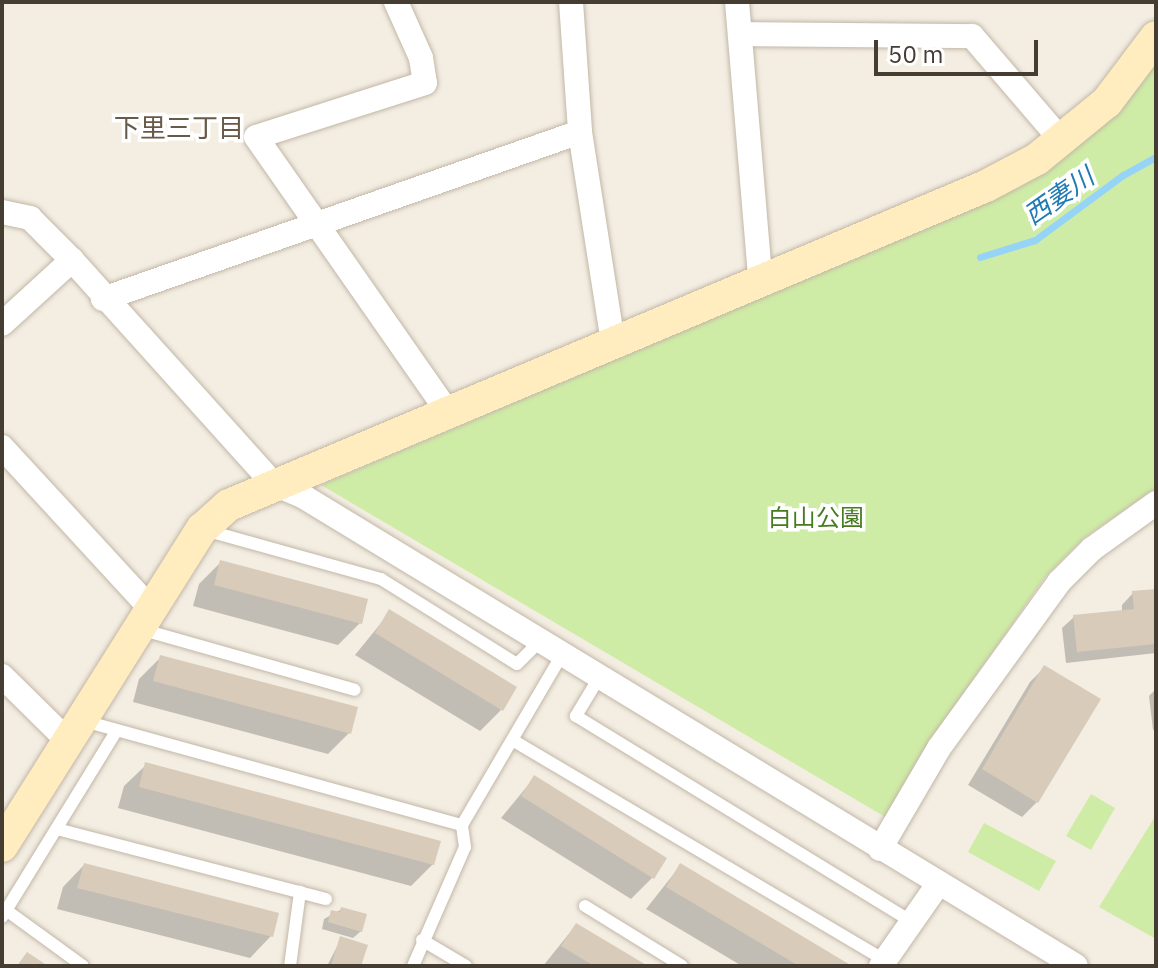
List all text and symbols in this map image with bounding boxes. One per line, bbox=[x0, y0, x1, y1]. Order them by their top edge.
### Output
scale bar bbox=[878, 24, 1042, 74]
text: 50 m bbox=[888, 38, 943, 70]
district label: 下里三丁目 bbox=[114, 112, 244, 144]
water label: 西妻川 bbox=[1018, 161, 1100, 231]
park label: 白山公園 bbox=[768, 504, 864, 532]

